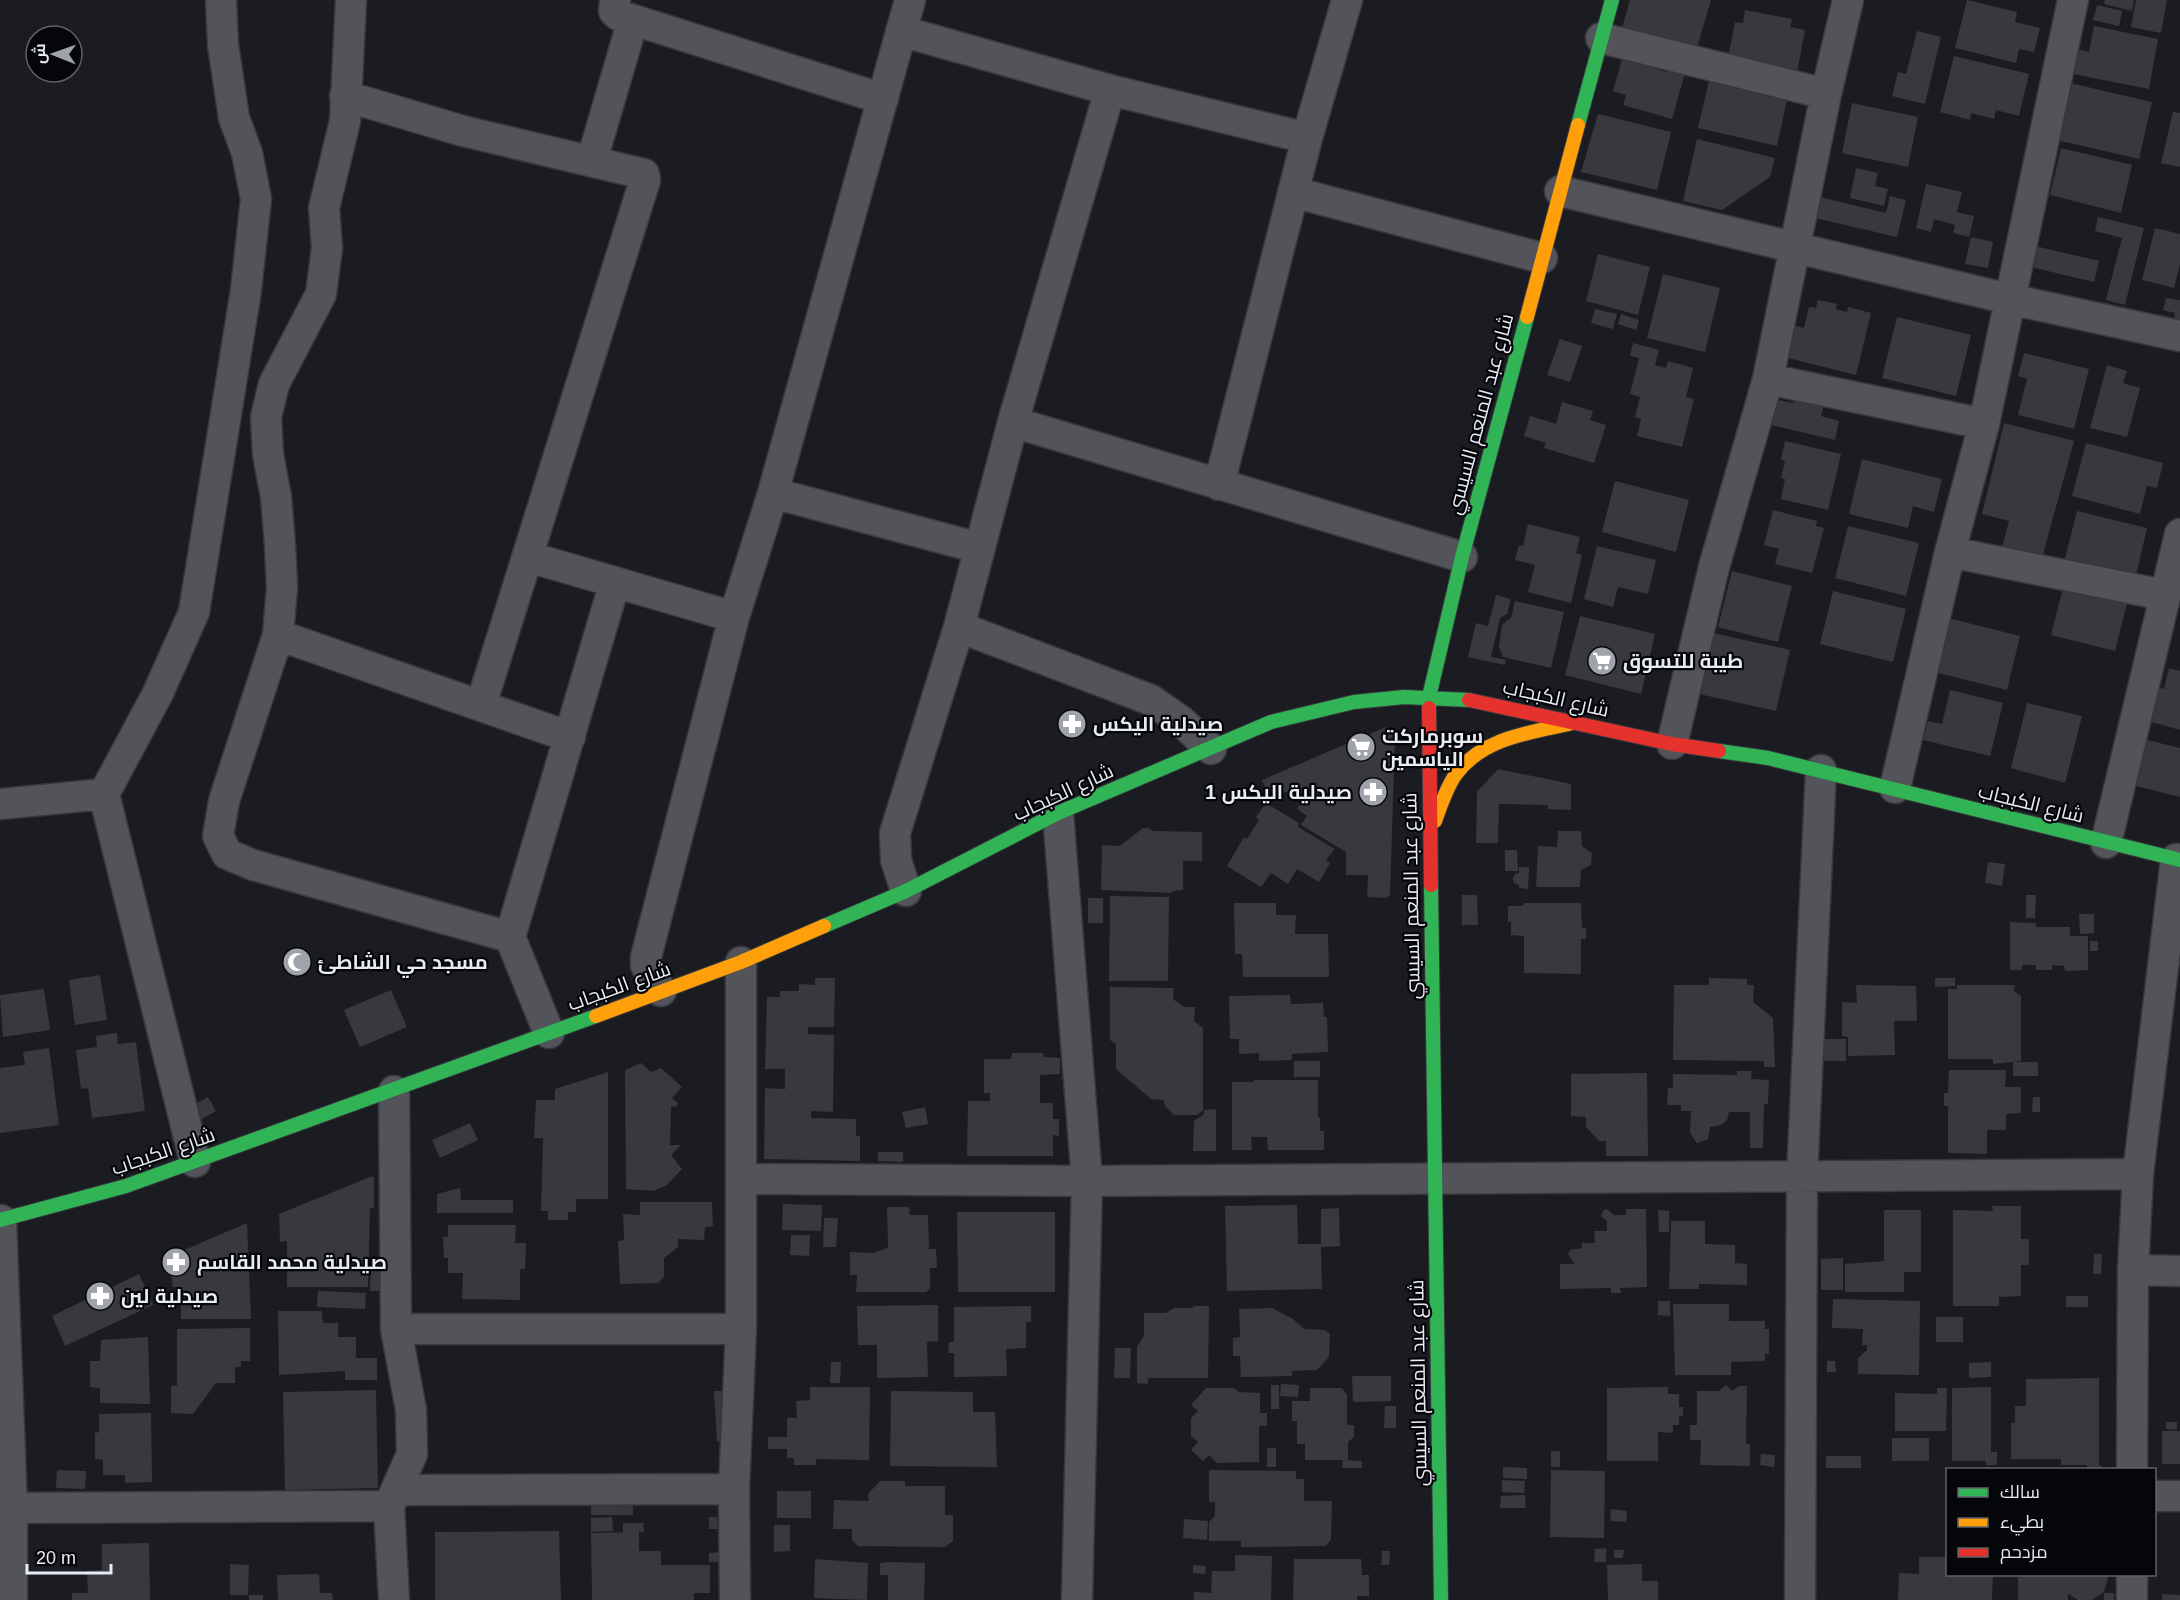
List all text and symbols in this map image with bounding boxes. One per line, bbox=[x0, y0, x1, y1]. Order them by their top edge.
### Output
north arrow bbox=[24, 24, 84, 84]
text: ش bbox=[31, 43, 49, 64]
street label: شارع عبد المنعم السيسي bbox=[1443, 311, 1521, 518]
supermarket icon: طيبة للتسوق bbox=[1586, 645, 1618, 677]
place label: طيبة للتسوق bbox=[1623, 650, 1743, 674]
street label: شارع الكبجاب bbox=[1500, 675, 1611, 724]
pharmacy icon: صيدلية اليكس bbox=[1056, 708, 1088, 740]
place label: صيدلية اليكس bbox=[1093, 713, 1223, 736]
place label: سوبرماركت الياسمين bbox=[1382, 725, 1483, 771]
supermarket icon: سوبرماركت الياسمين bbox=[1345, 731, 1377, 763]
street label: شارع الكبجاب bbox=[1009, 759, 1118, 828]
pharmacy icon: صيدلية اليكس 1 bbox=[1357, 776, 1389, 808]
street label: شارع الكبجاب bbox=[1975, 779, 2086, 830]
place label: صيدلية اليكس 1 bbox=[1205, 781, 1352, 804]
street label: شارع عبد المنعم السيسي bbox=[1398, 792, 1428, 1000]
mosque icon: مسجد حي الشاطئ bbox=[281, 946, 313, 978]
place label: مسجد حي الشاطئ bbox=[318, 951, 488, 978]
street label: شارع الكبجاب bbox=[565, 957, 675, 1018]
street label: شارع الكبجاب bbox=[108, 1123, 219, 1182]
pharmacy icon: صيدلية محمد القاسم bbox=[160, 1246, 192, 1278]
place label: صيدلية محمد القاسم bbox=[197, 1251, 387, 1276]
street label: شارع عبد المنعم السيسي bbox=[1405, 1279, 1435, 1487]
pharmacy icon: صيدلية لين bbox=[84, 1280, 116, 1312]
place label: صيدلية لين bbox=[121, 1285, 218, 1308]
legend bbox=[1946, 1468, 2156, 1576]
text: سالك bbox=[2000, 1482, 2040, 1502]
text: بطيء bbox=[2000, 1512, 2044, 1536]
scale bar bbox=[27, 1537, 111, 1575]
text: مزدحم bbox=[2000, 1542, 2048, 1564]
text: 20 m bbox=[36, 1548, 76, 1568]

